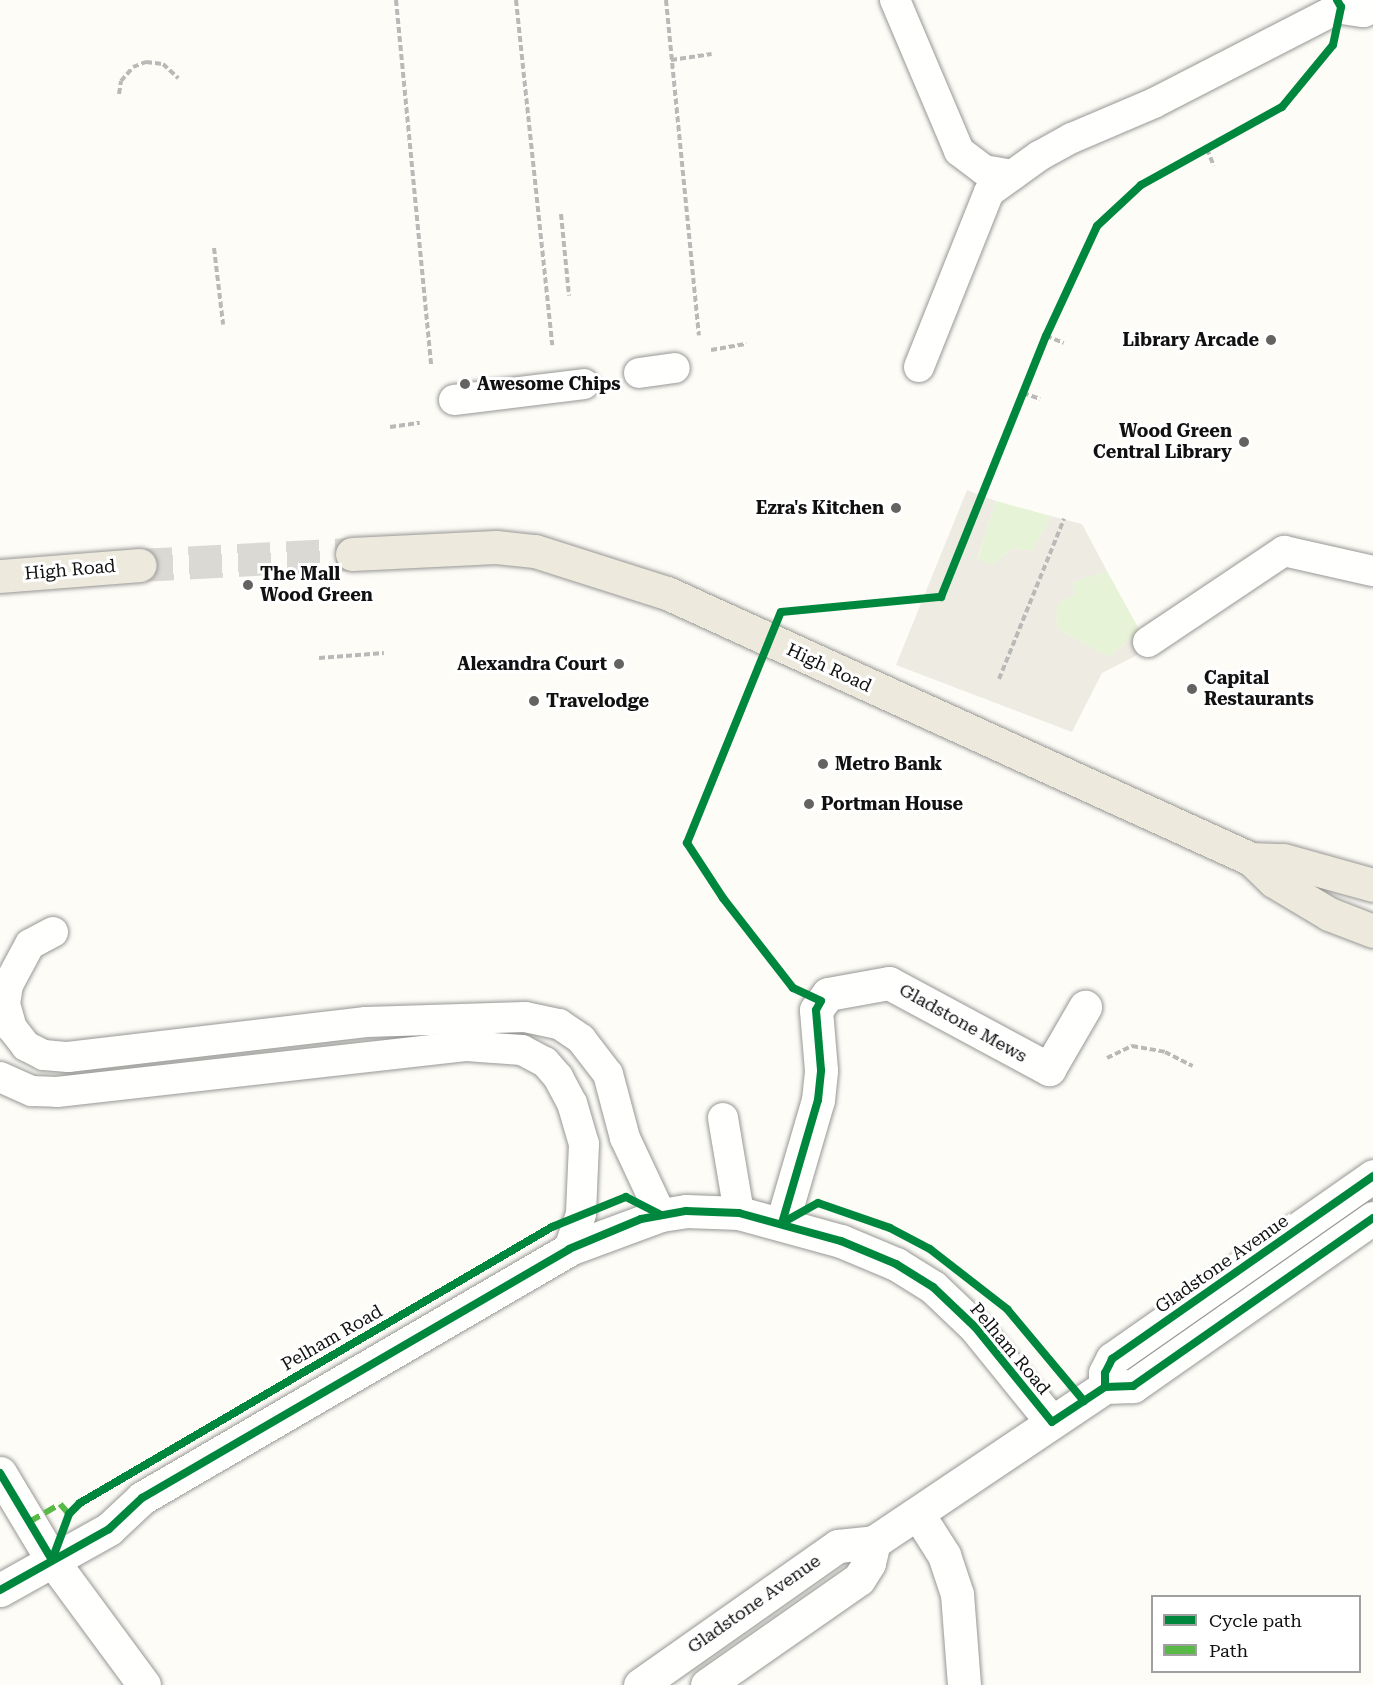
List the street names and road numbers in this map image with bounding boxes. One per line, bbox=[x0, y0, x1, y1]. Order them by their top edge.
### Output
street label: High Road bbox=[24, 555, 116, 585]
street label: High Road bbox=[783, 639, 875, 697]
street label: Gladstone Mews bbox=[895, 979, 1031, 1067]
street label: Gladstone Avenue bbox=[1151, 1210, 1293, 1318]
street label: Pelham Road bbox=[965, 1299, 1055, 1399]
street label: Pelham Road bbox=[278, 1300, 386, 1376]
street label: Gladstone Avenue bbox=[683, 1550, 825, 1658]

